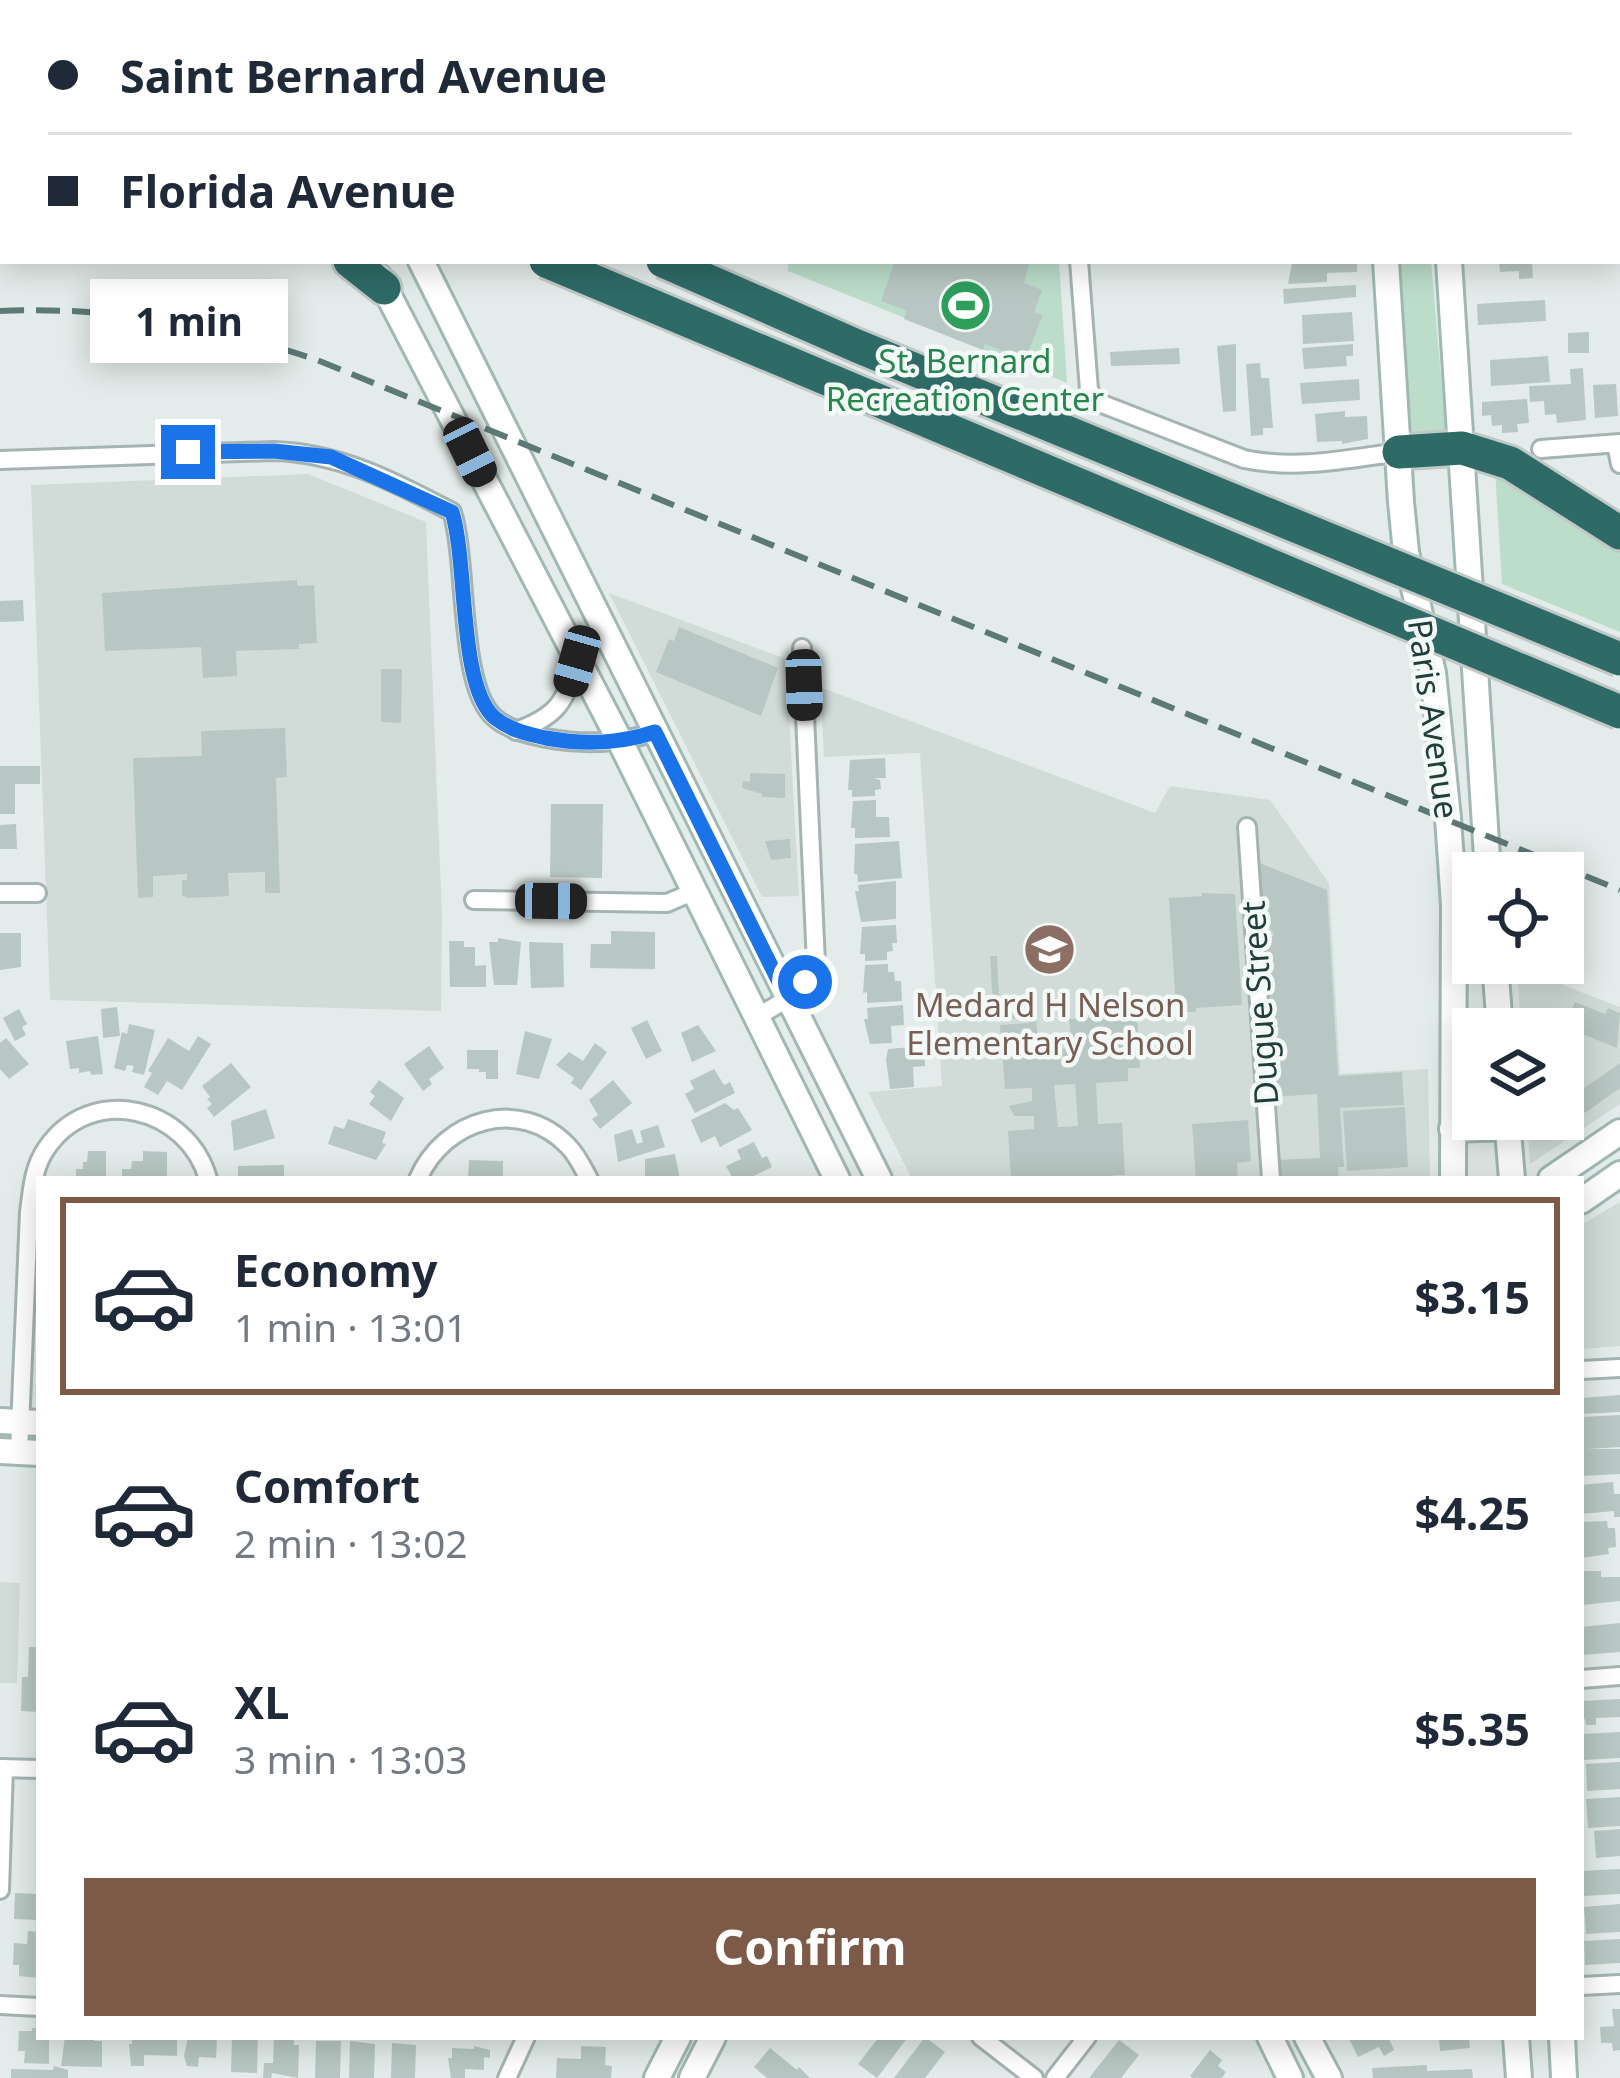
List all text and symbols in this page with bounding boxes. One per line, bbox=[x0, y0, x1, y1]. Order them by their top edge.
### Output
text: Saint Bernard Avenue bbox=[120, 45, 607, 106]
text: Florida Avenue bbox=[120, 160, 456, 221]
callout: 1 min bbox=[89, 278, 287, 362]
sports icon: St. Bernard Recreation Center bbox=[937, 278, 993, 334]
text: 1 min bbox=[135, 294, 243, 347]
place label: St. Bernard Recreation Center bbox=[826, 338, 1105, 421]
car bbox=[438, 412, 502, 492]
route end bbox=[161, 425, 215, 479]
street label: Paris Avenue bbox=[1398, 616, 1470, 822]
car bbox=[550, 621, 604, 701]
car bbox=[785, 648, 823, 722]
map controls bbox=[1452, 852, 1584, 1140]
button: locate bbox=[1452, 852, 1584, 984]
car bbox=[515, 882, 587, 920]
street label: Dugue Street bbox=[1229, 899, 1289, 1107]
school or university icon: Medard H Nelson Elementary School bbox=[1022, 922, 1078, 978]
route start bbox=[778, 955, 832, 1009]
place label: Medard H Nelson Elementary School bbox=[906, 982, 1194, 1065]
button: layers bbox=[1452, 1008, 1584, 1140]
text: Economy bbox=[234, 1239, 438, 1300]
icon: car bbox=[90, 1242, 198, 1350]
text: $3.15 bbox=[1414, 1266, 1530, 1327]
text: 1 min · 13:01 bbox=[234, 1300, 468, 1353]
text: Comfort bbox=[234, 1455, 420, 1516]
icon: car bbox=[90, 1458, 198, 1566]
text: $4.25 bbox=[1414, 1482, 1530, 1543]
text: 2 min · 13:02 bbox=[234, 1516, 468, 1569]
text: XL bbox=[234, 1671, 289, 1732]
icon: car bbox=[90, 1674, 198, 1782]
text: $5.35 bbox=[1414, 1698, 1530, 1759]
text: 3 min · 13:03 bbox=[234, 1732, 468, 1785]
button: Confirm bbox=[84, 1878, 1536, 2016]

